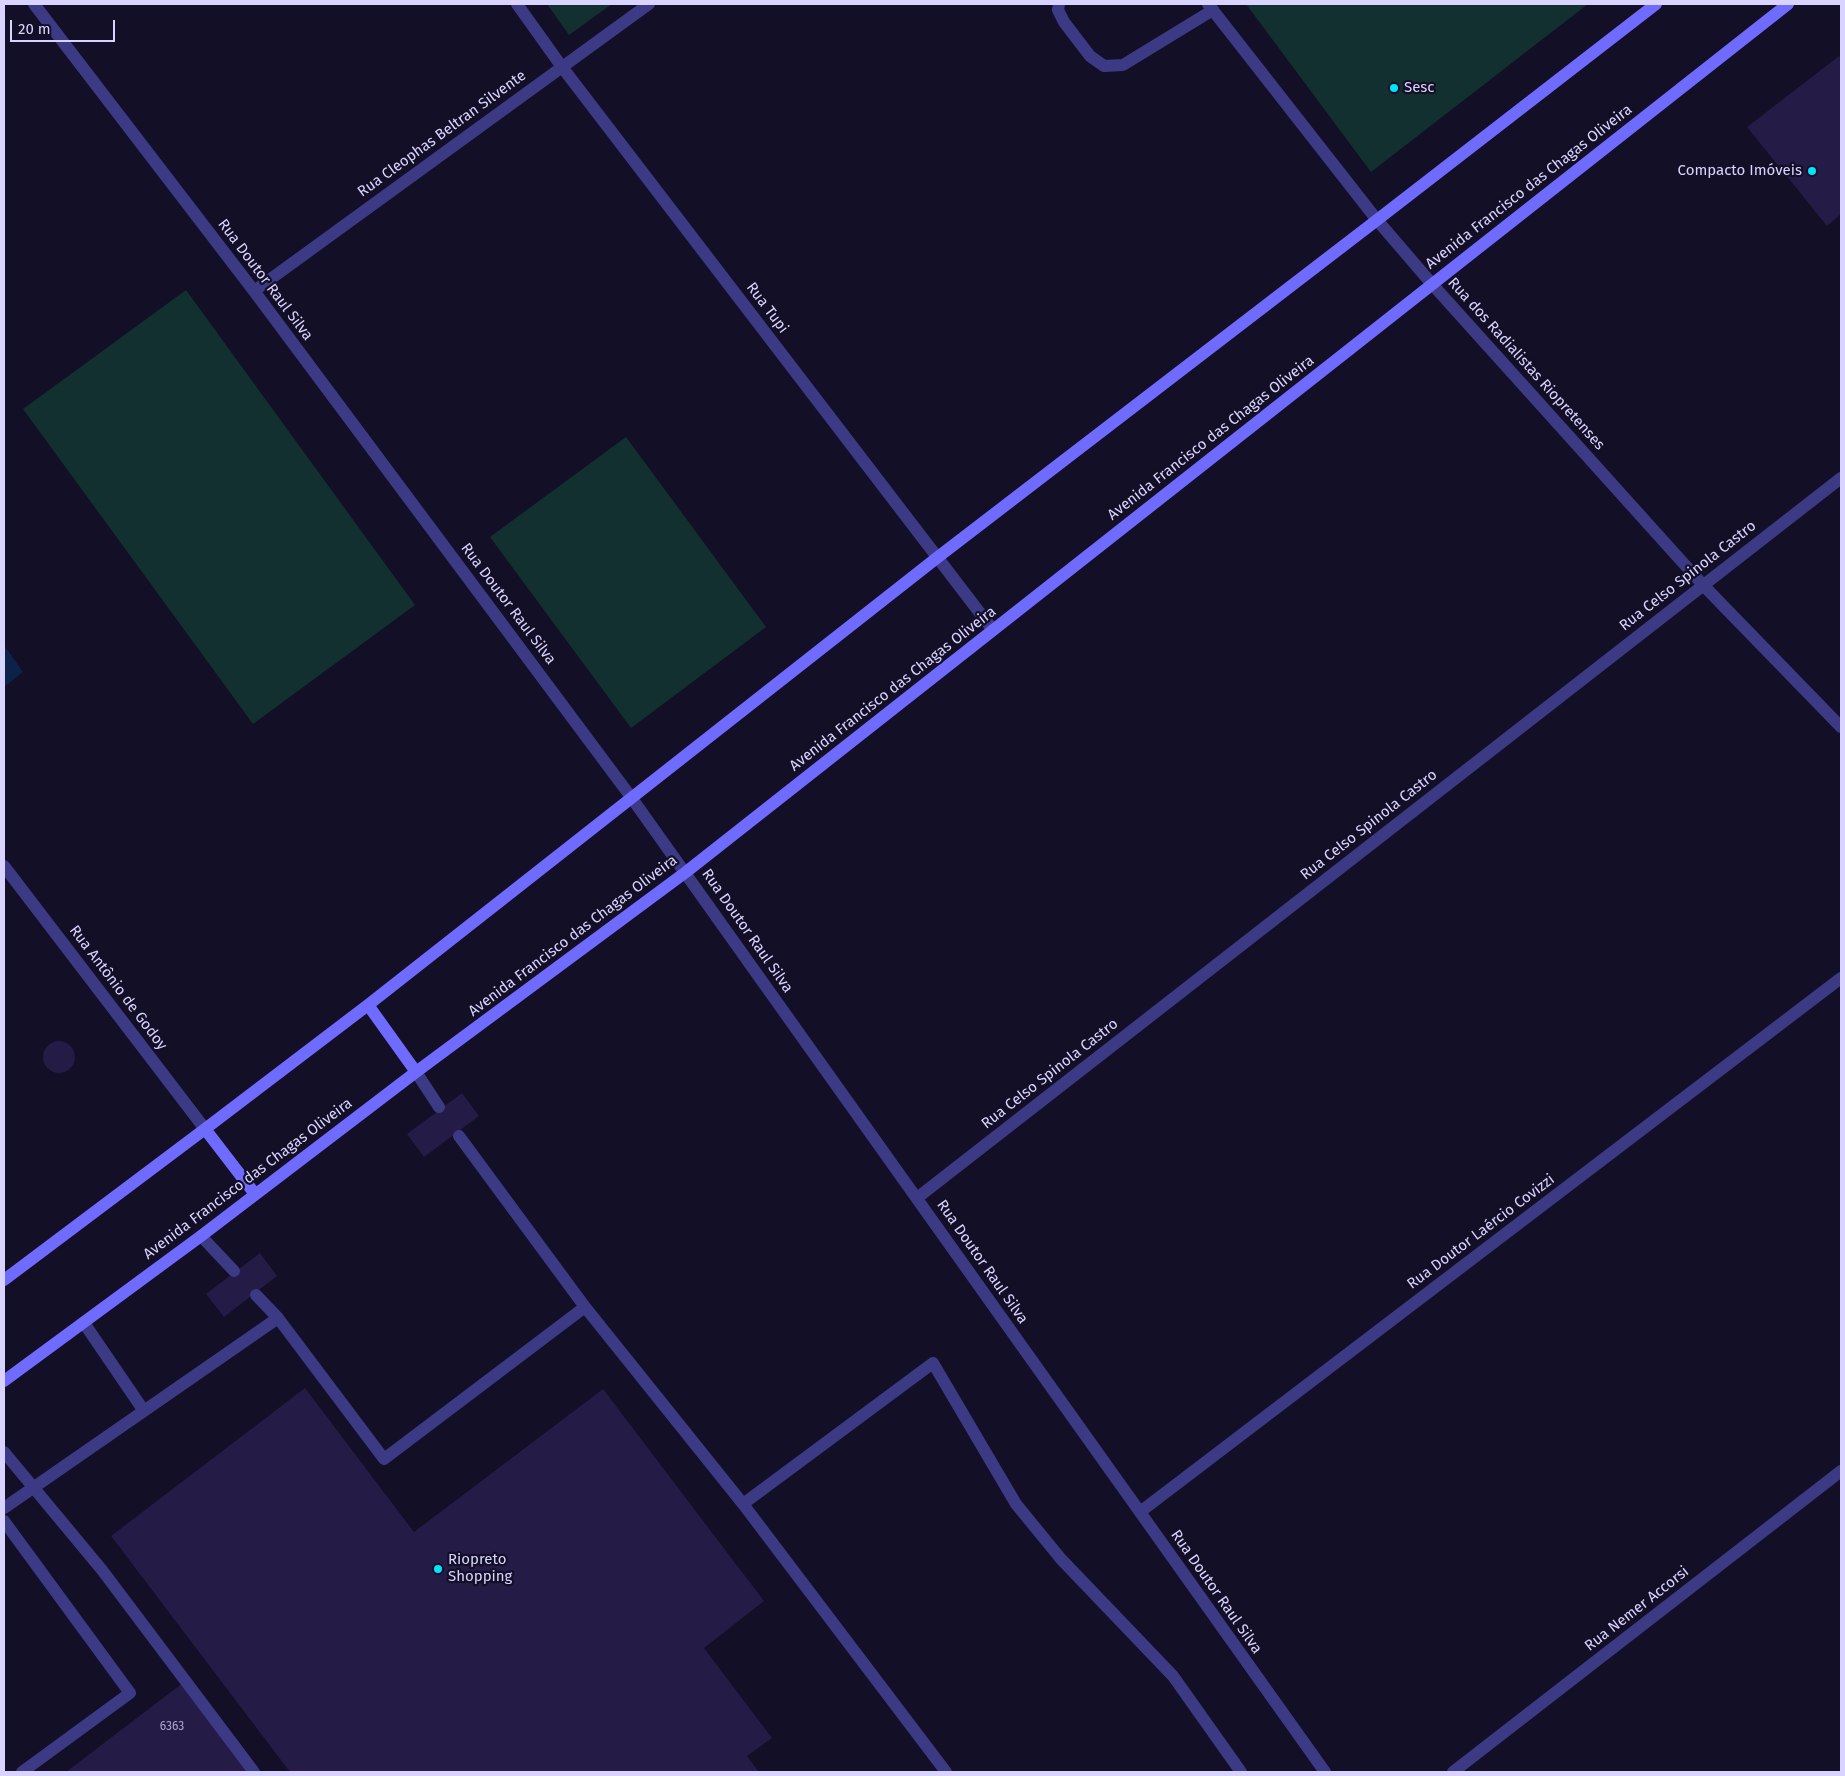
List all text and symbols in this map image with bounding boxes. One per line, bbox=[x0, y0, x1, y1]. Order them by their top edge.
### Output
scale bar bbox=[12, 10, 118, 42]
text: 20 m bbox=[18, 20, 51, 38]
street label: Rua Cleophas Beltran Silvente bbox=[354, 67, 530, 201]
place label: Sesc bbox=[1404, 79, 1435, 97]
marker: Sesc bbox=[1388, 82, 1400, 94]
street label: Avenida Francisco das Chagas Oliveira bbox=[1422, 101, 1636, 273]
place label: Compacto Imóveis bbox=[1678, 162, 1802, 180]
marker: Compacto Imóveis bbox=[1806, 165, 1818, 177]
street label: Rua Doutor Raul Silva bbox=[214, 216, 316, 344]
street label: Rua dos Radialistas Riopretenses bbox=[1444, 274, 1608, 454]
street label: Rua Tupi bbox=[742, 279, 792, 337]
street label: Avenida Francisco das Chagas Oliveira bbox=[1104, 352, 1318, 524]
street label: Rua Celso Spinola Castro bbox=[1616, 517, 1760, 635]
street label: Rua Doutor Raul Silva bbox=[457, 540, 559, 668]
street label: Avenida Francisco das Chagas Oliveira bbox=[786, 603, 1000, 775]
street label: Rua Celso Spinola Castro bbox=[1297, 766, 1441, 884]
street label: Avenida Francisco das Chagas Oliveira bbox=[465, 851, 681, 1021]
street label: Rua Doutor Raul Silva bbox=[697, 866, 797, 996]
street label: Rua Antônio de Godoy bbox=[65, 922, 171, 1054]
street label: Rua Celso Spinola Castro bbox=[978, 1015, 1122, 1133]
street label: Avenida Francisco das Chagas Oliveira bbox=[140, 1094, 356, 1264]
street label: Rua Doutor Laércio Covizzi bbox=[1404, 1171, 1558, 1293]
street label: Rua Doutor Raul Silva bbox=[932, 1197, 1032, 1327]
street label: Rua Doutor Raul Silva bbox=[1166, 1527, 1266, 1657]
place label: Riopreto Shopping bbox=[448, 1551, 512, 1586]
marker: Riopreto Shopping bbox=[432, 1563, 444, 1575]
street label: Rua Nemer Accorsi bbox=[1581, 1563, 1693, 1655]
house number: 6363 bbox=[160, 1720, 184, 1734]

